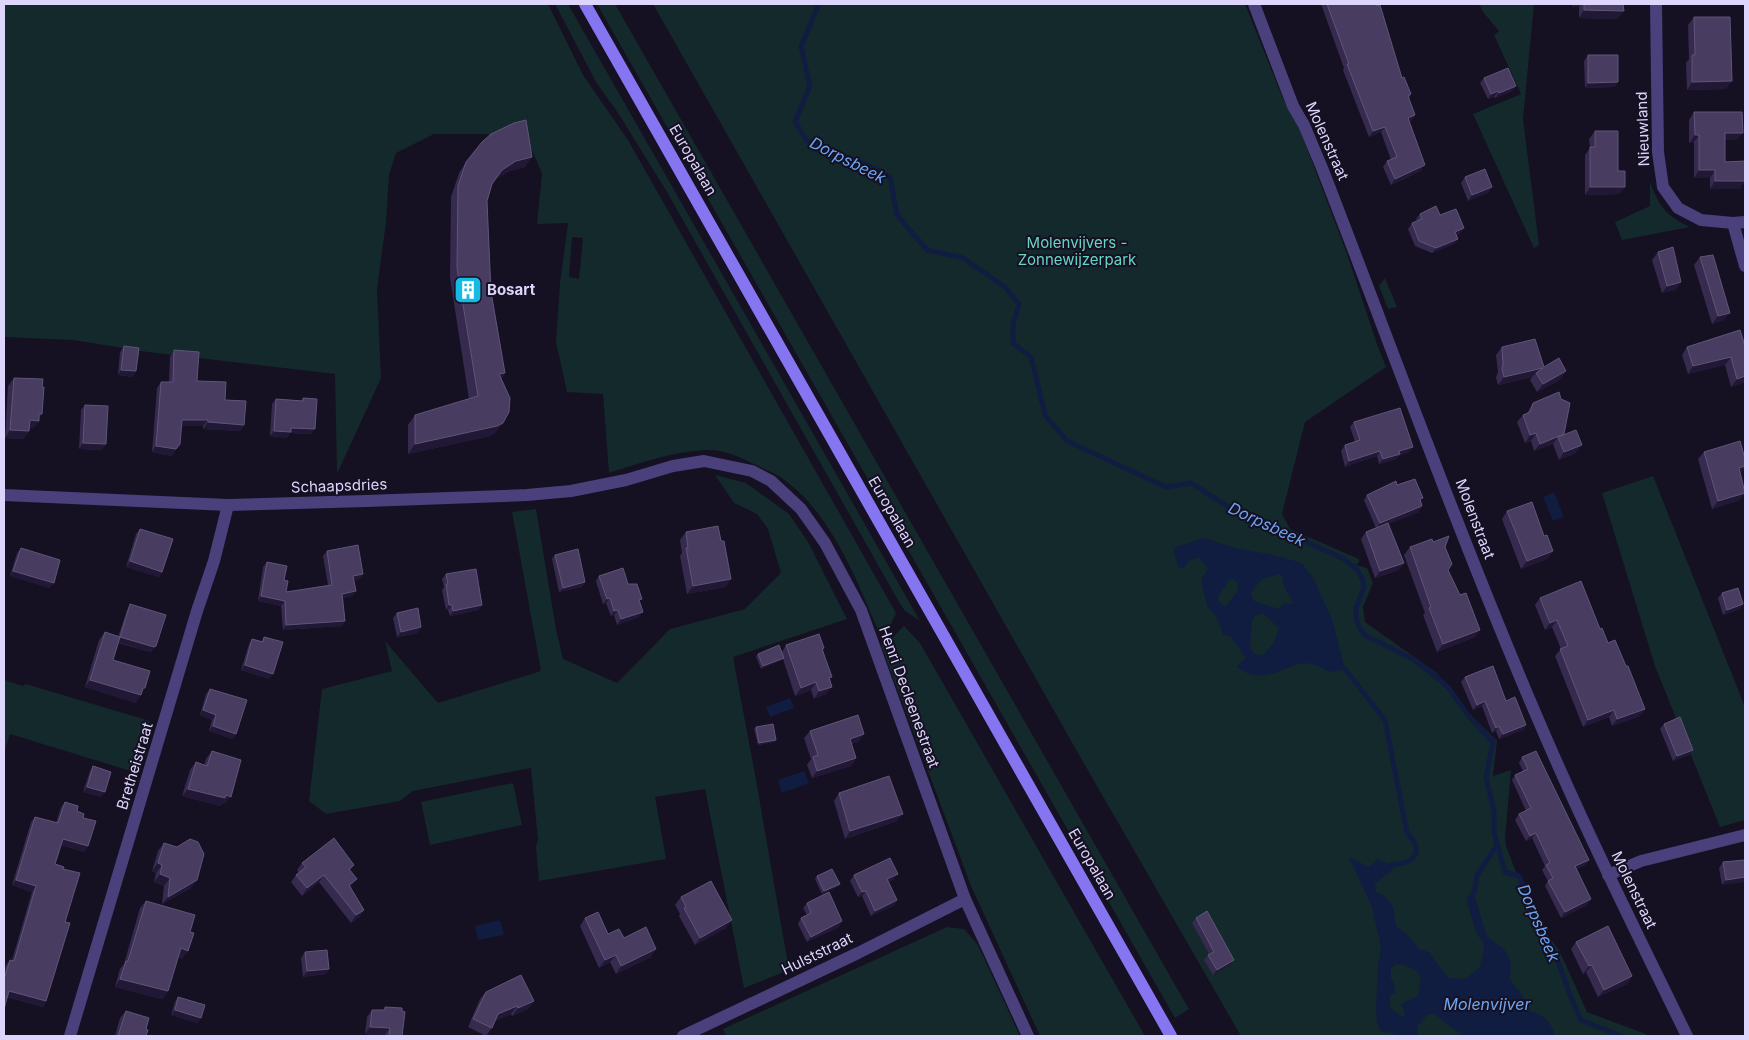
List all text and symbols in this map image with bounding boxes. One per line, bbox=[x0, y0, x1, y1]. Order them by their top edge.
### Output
street label: Nieuwland bbox=[1632, 91, 1653, 167]
street label: Molenstraat bbox=[1302, 99, 1353, 183]
street label: Europalaan bbox=[665, 121, 722, 199]
water label: Dorpsbeek bbox=[807, 132, 890, 188]
park label: Molenvijvers - Zonnewijzerpark bbox=[1018, 233, 1137, 269]
building icon: Bosart bbox=[453, 275, 483, 305]
place label: Bosart bbox=[487, 280, 536, 299]
street label: Europalaan bbox=[864, 473, 921, 551]
street label: Schaapsdries bbox=[290, 474, 388, 497]
street label: Molenstraat bbox=[1452, 476, 1499, 562]
water label: Dorpsbeek bbox=[1225, 497, 1309, 551]
street label: Henri Decleenestraat bbox=[875, 623, 944, 770]
street label: Bretheistraat bbox=[112, 720, 157, 812]
street label: Europalaan bbox=[1064, 825, 1121, 903]
street label: Molenstraat bbox=[1607, 848, 1661, 932]
water label: Dorpsbeek bbox=[1514, 881, 1564, 965]
street label: Hulststraat bbox=[778, 928, 855, 979]
water label: Molenvijver bbox=[1443, 994, 1531, 1014]

